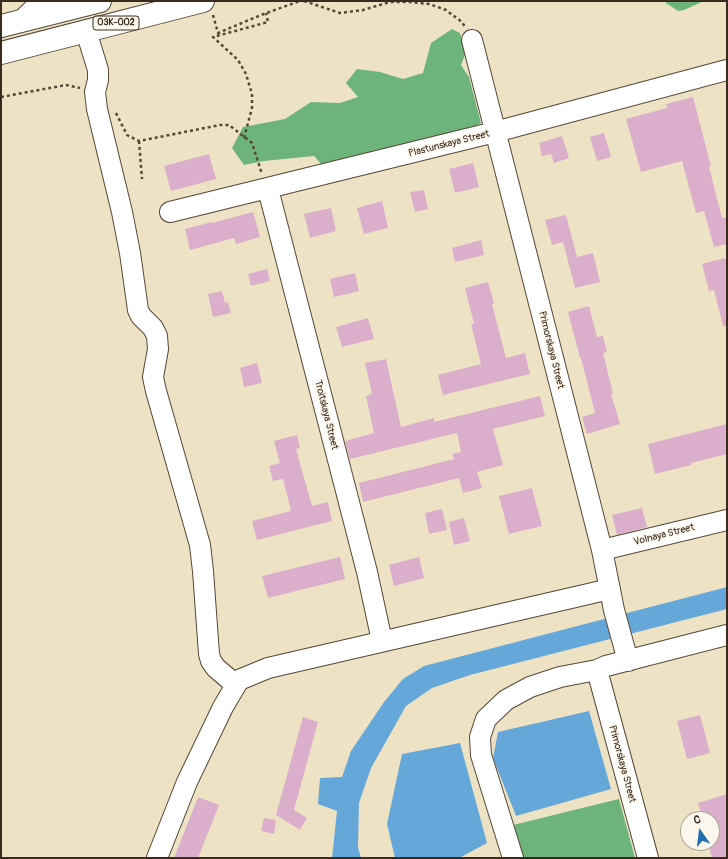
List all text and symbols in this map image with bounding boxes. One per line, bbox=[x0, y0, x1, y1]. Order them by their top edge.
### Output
road number: 03К-002 bbox=[93, 16, 139, 30]
street label: Plastunskaya Street bbox=[407, 128, 491, 160]
street label: Primorskaya Street bbox=[536, 310, 566, 390]
street label: Troitskaya Street bbox=[312, 379, 340, 451]
street label: Volnaya Street bbox=[632, 522, 696, 548]
street label: Primorskaya Street bbox=[606, 724, 638, 804]
north arrow bbox=[680, 811, 720, 851]
text: С bbox=[692, 813, 702, 827]

